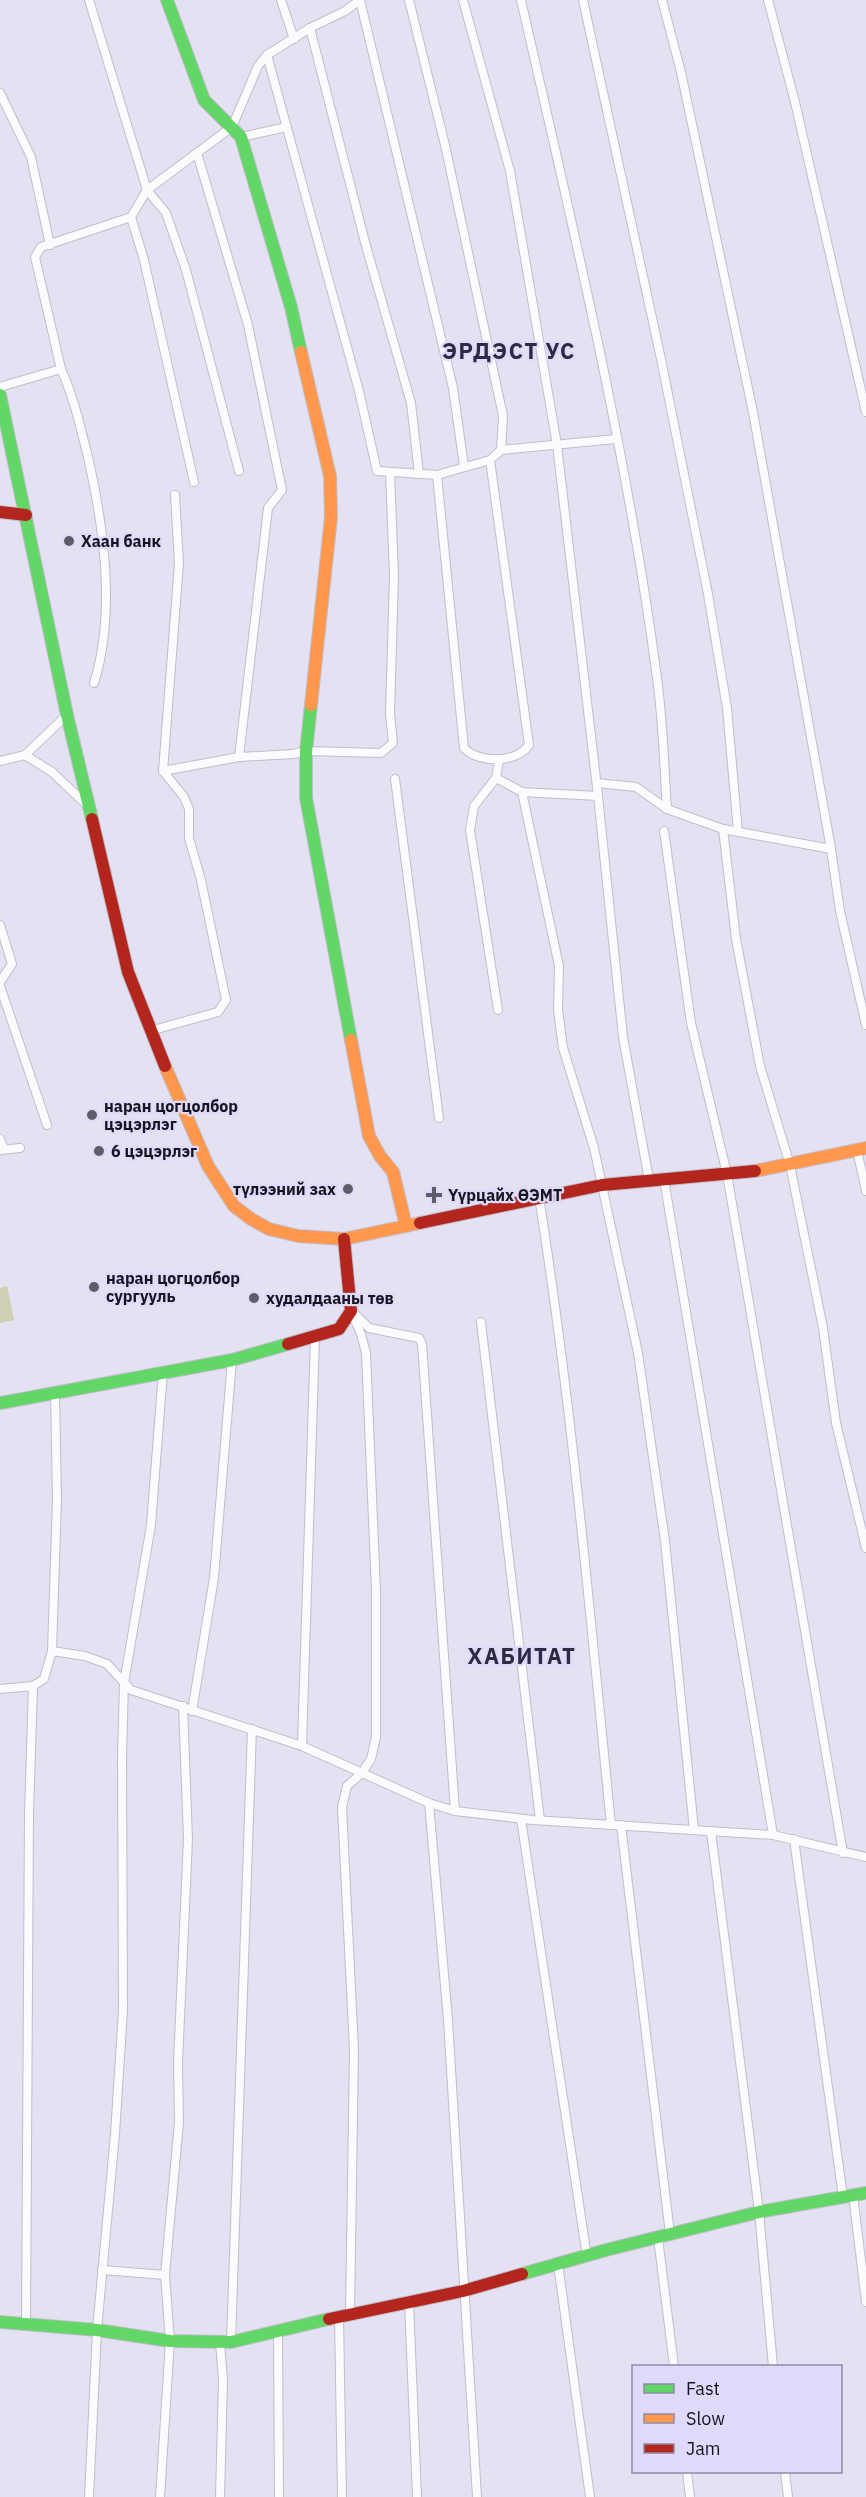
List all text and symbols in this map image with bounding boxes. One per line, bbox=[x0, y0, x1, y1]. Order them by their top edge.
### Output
district label: ЭРДЭСТ УС bbox=[442, 336, 576, 365]
place label: Хаан банк bbox=[81, 531, 161, 551]
marker: Хаан банк bbox=[62, 534, 76, 548]
place label: наран цогцолбор цэцэрлэг bbox=[104, 1096, 238, 1134]
marker: наран цогцолбор цэцэрлэг bbox=[85, 1108, 99, 1122]
place label: 6 цэцэрлэг bbox=[111, 1141, 197, 1161]
marker: 6 цэцэрлэг bbox=[92, 1144, 106, 1158]
place label: түлээний зах bbox=[233, 1179, 336, 1199]
marker: түлээний зах bbox=[341, 1182, 355, 1196]
place label: Үүрцайх ӨЭМТ bbox=[448, 1185, 562, 1205]
marker: Үүрцайх ӨЭМТ bbox=[425, 1186, 443, 1204]
place label: наран цогцолбор сургууль bbox=[106, 1268, 240, 1306]
marker: наран цогцолбор сургууль bbox=[87, 1280, 101, 1294]
place label: худалдааны төв bbox=[266, 1288, 394, 1308]
marker: худалдааны төв bbox=[247, 1291, 261, 1305]
district label: ХАБИТАТ bbox=[468, 1641, 576, 1670]
legend bbox=[632, 2365, 842, 2473]
text: Fast bbox=[686, 2377, 720, 2400]
text: Slow bbox=[686, 2407, 725, 2430]
text: Jam bbox=[686, 2437, 721, 2460]

